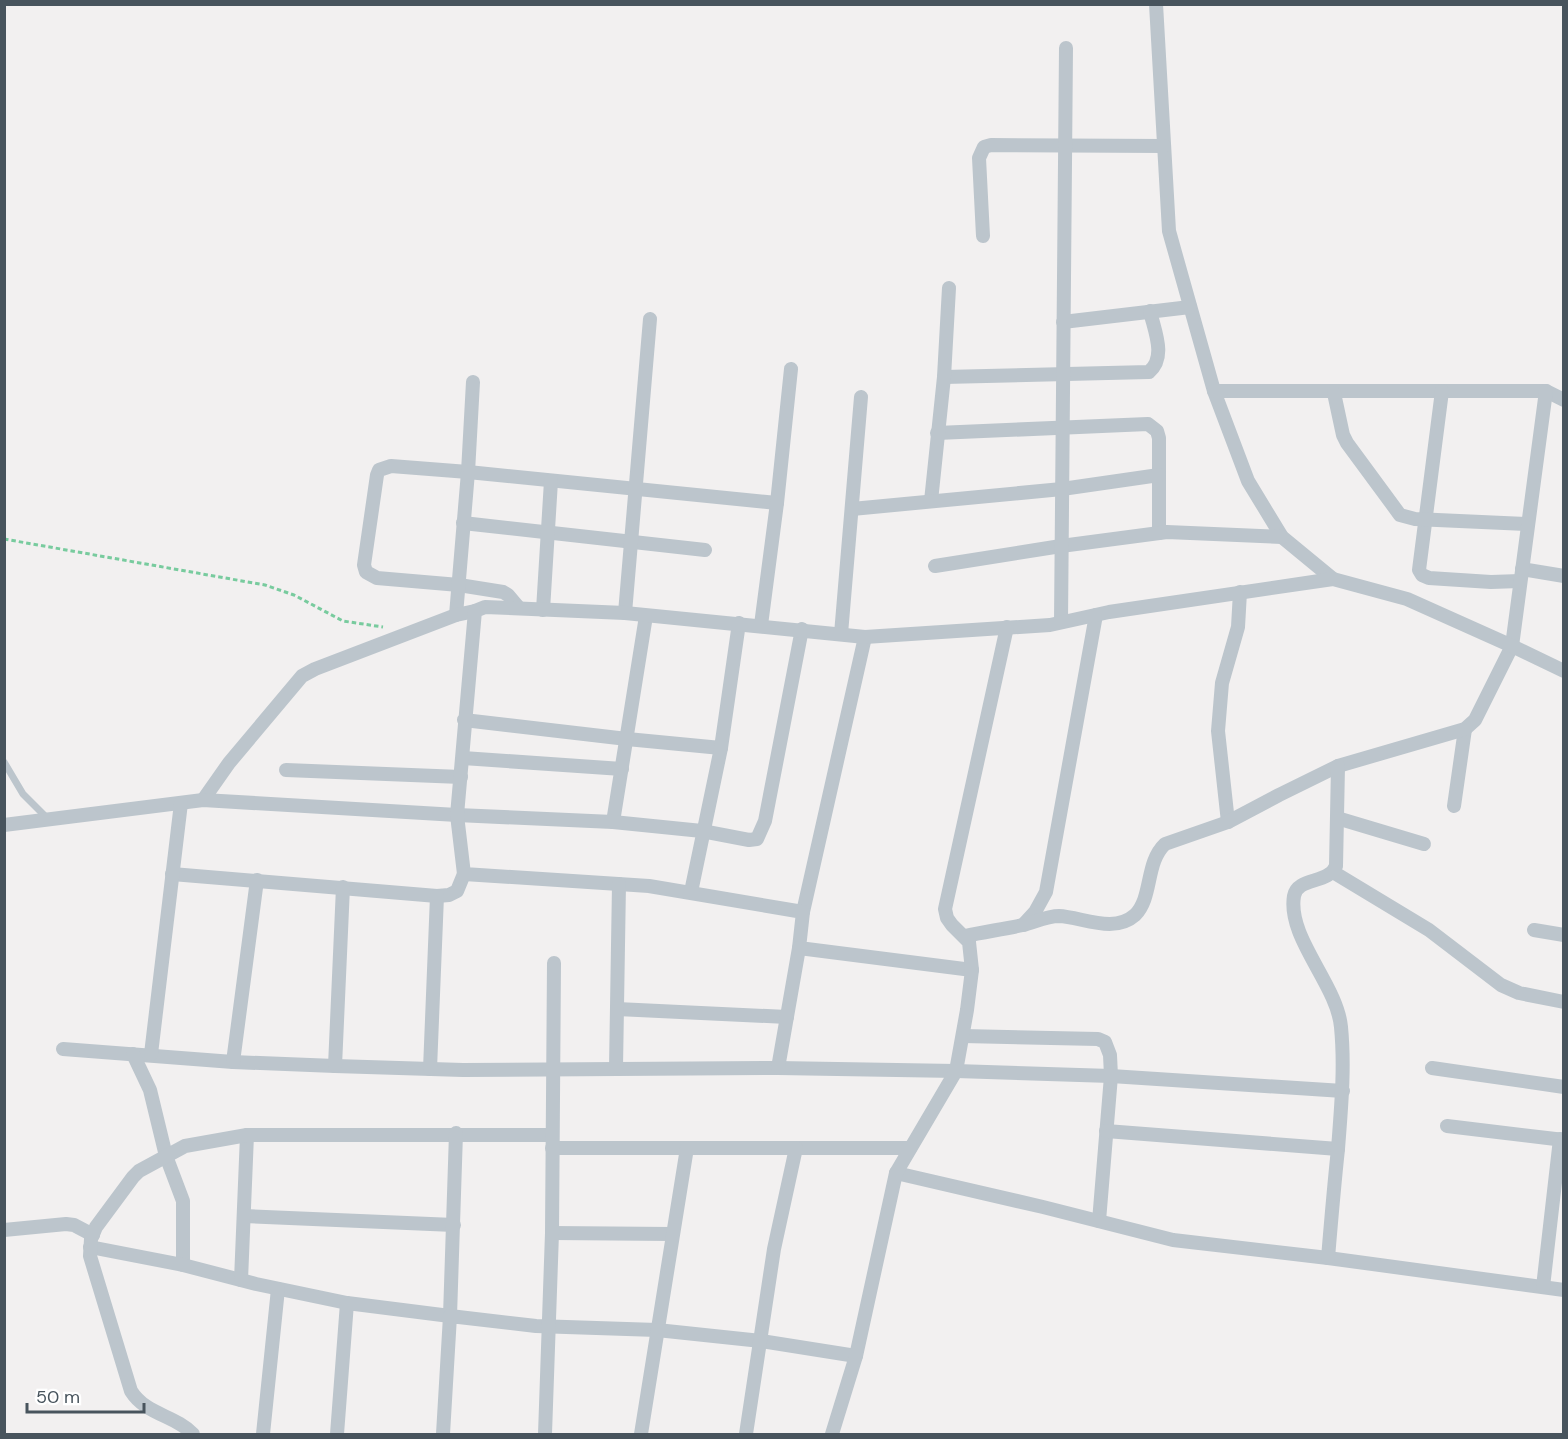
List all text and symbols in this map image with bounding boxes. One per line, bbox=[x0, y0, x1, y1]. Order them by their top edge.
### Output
scale bar bbox=[27, 1376, 144, 1414]
text: 50 m bbox=[36, 1385, 80, 1409]

